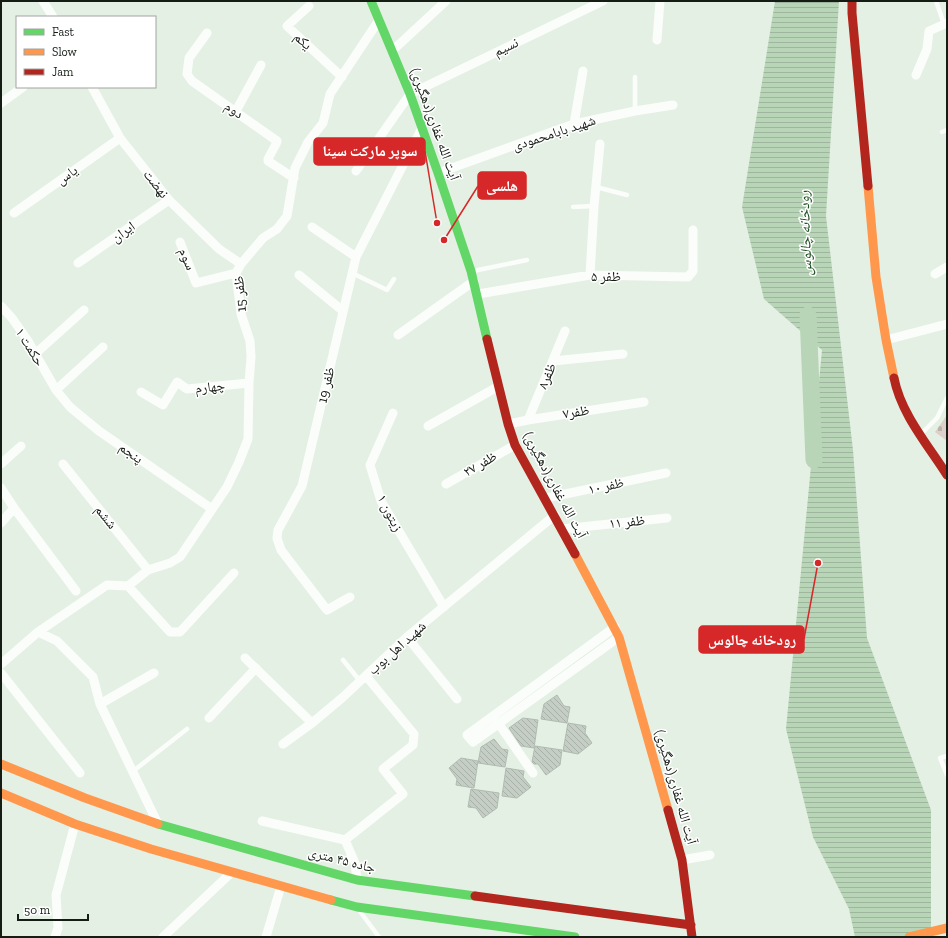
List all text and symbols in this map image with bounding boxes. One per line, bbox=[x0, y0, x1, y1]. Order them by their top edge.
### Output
legend bbox=[16, 16, 156, 88]
text: Fast bbox=[52, 25, 75, 39]
street label: یکم bbox=[290, 28, 316, 54]
street label: نسیم bbox=[491, 34, 522, 61]
text: Slow bbox=[52, 45, 78, 59]
text: Jam bbox=[52, 65, 74, 79]
street label: آیت الله غفاری(دهگیری) bbox=[407, 65, 463, 183]
street label: دوم bbox=[221, 98, 247, 123]
street label: شهید بابامحمودی bbox=[510, 112, 598, 154]
callout: سوپر مارکت سینا bbox=[314, 138, 425, 165]
text: سوپر مارکت سینا bbox=[322, 142, 418, 160]
street label: یاس bbox=[53, 161, 81, 188]
street label: نهضت bbox=[140, 166, 172, 202]
callout: هلسی bbox=[478, 172, 526, 199]
text: هلسی bbox=[486, 177, 518, 195]
water label: رودخانه چالوس bbox=[795, 190, 815, 276]
street label: ایران bbox=[108, 218, 138, 246]
street label: سوم bbox=[174, 245, 199, 273]
street label: ظفر ۵ bbox=[591, 268, 621, 285]
street label: ظفر 15 bbox=[230, 275, 250, 313]
street label: حکمت ۱ bbox=[12, 325, 48, 369]
street label: ظفر۸ bbox=[534, 360, 560, 392]
street label: ظفر 19 bbox=[314, 365, 338, 405]
street label: چهارم bbox=[194, 377, 226, 398]
street label: ظفر۷ bbox=[562, 402, 590, 422]
street label: آیت الله غفاری(دهگیری) bbox=[520, 429, 591, 542]
street label: پنجم bbox=[115, 439, 147, 468]
street label: ظفر ۲۷ bbox=[460, 448, 500, 480]
street label: ظفر ۱۰ bbox=[587, 474, 625, 498]
street label: زیتون ۱ bbox=[373, 492, 407, 534]
street label: ششم bbox=[90, 502, 121, 533]
street label: ظفر ۱۱ bbox=[608, 512, 646, 532]
street label: شهید اهل بوب bbox=[364, 617, 430, 679]
callout: رودخانه چالوس bbox=[699, 626, 804, 653]
text: رودخانه چالوس bbox=[708, 631, 796, 649]
street label: آیت الله غفاری(دهگیری) bbox=[652, 728, 701, 847]
street label: جاده ۴۵ متری bbox=[307, 843, 377, 877]
scale bar bbox=[18, 896, 88, 922]
text: 50 m bbox=[24, 903, 51, 917]

